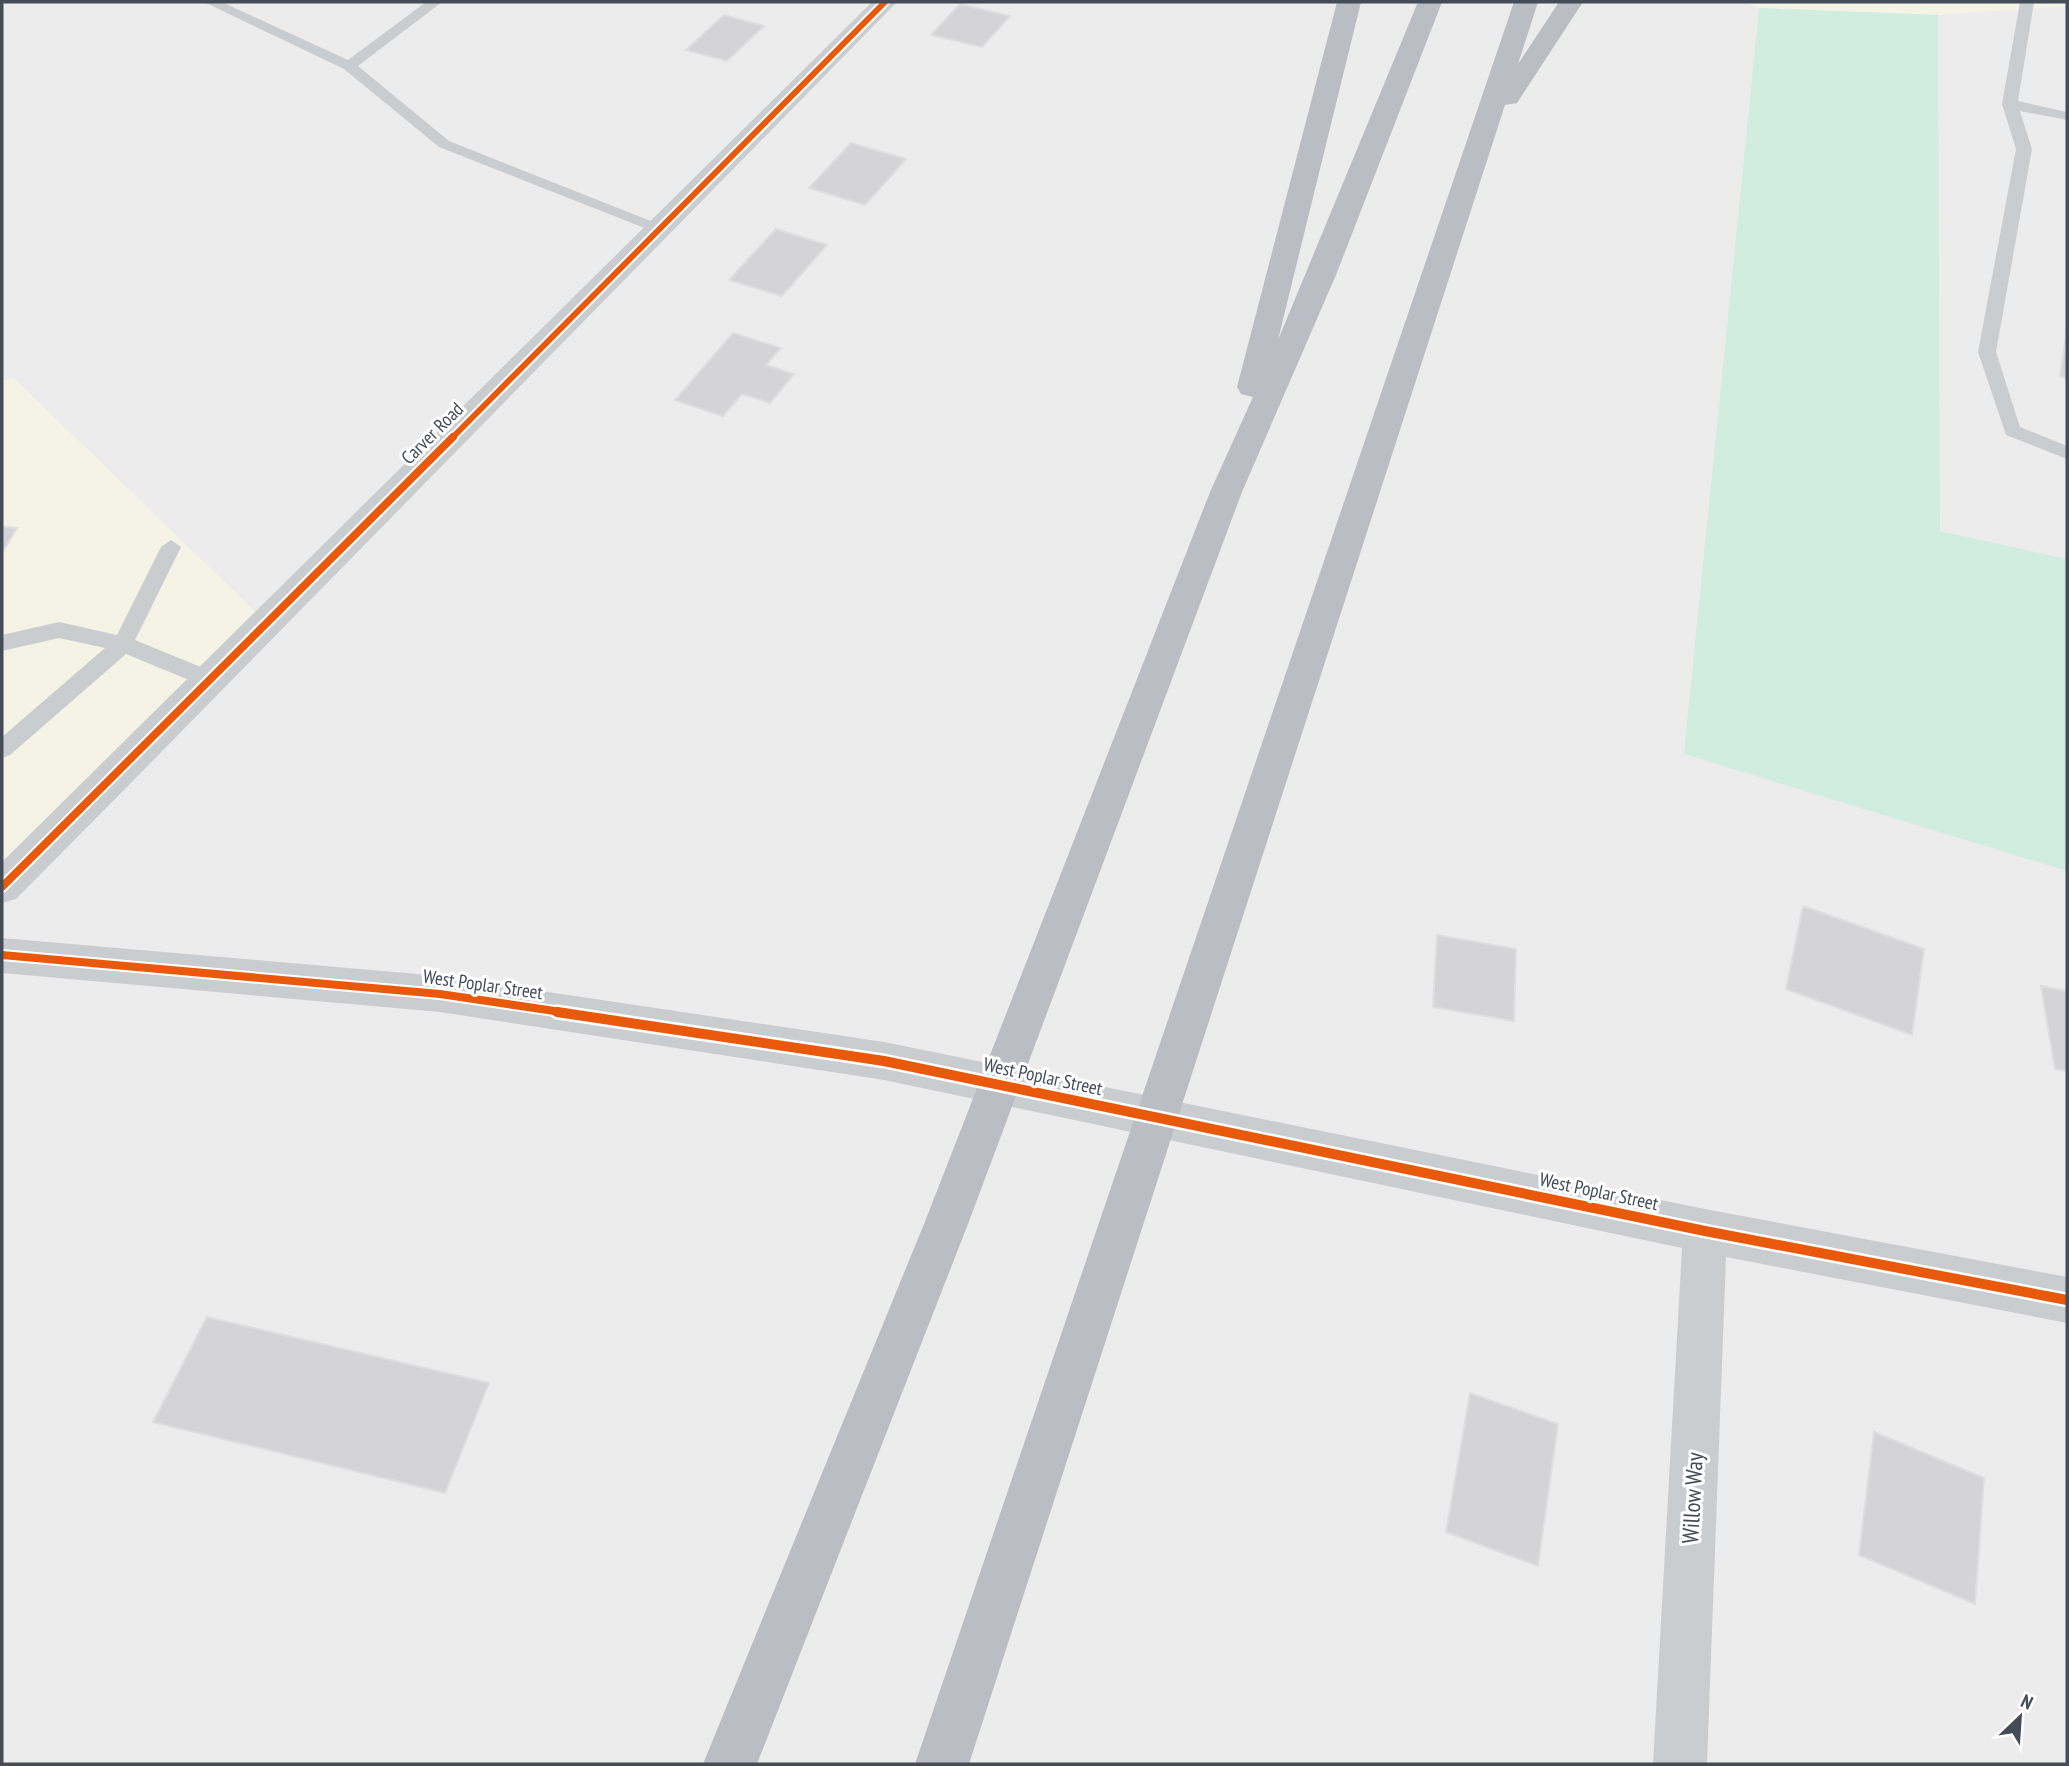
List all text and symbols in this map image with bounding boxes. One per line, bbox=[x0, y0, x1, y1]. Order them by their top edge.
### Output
street label: Carver Road bbox=[396, 397, 468, 469]
street label: West Poplar Street bbox=[422, 964, 545, 1004]
street label: West Poplar Street bbox=[981, 1052, 1105, 1100]
street label: West Poplar Street bbox=[1537, 1167, 1661, 1215]
street label: Willow Way bbox=[1675, 1451, 1709, 1544]
north arrow bbox=[1985, 1682, 2055, 1752]
text: N bbox=[2017, 1689, 2037, 1715]

